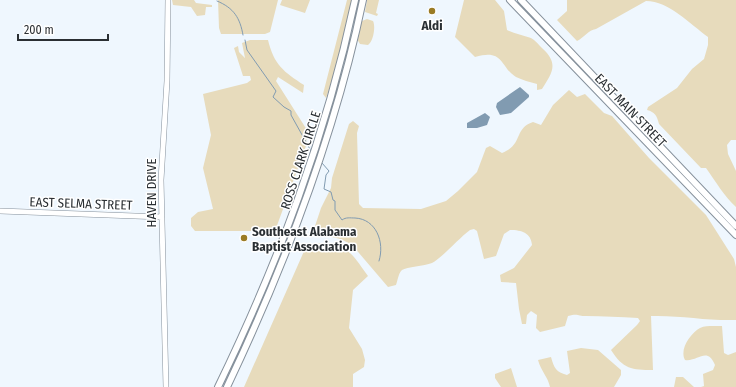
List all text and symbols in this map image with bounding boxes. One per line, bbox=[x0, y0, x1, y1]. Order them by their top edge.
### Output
marker: Aldi bbox=[427, 6, 437, 16]
scale bar bbox=[18, 16, 108, 42]
place label: Aldi bbox=[421, 18, 443, 33]
text: 200 m bbox=[24, 23, 54, 37]
street label: EAST MAIN STREET bbox=[592, 71, 669, 150]
street label: ROSS CLARK CIRCLE bbox=[277, 109, 323, 211]
street label: HAVEN DRIVE bbox=[144, 159, 159, 227]
street label: EAST SELMA STREET bbox=[29, 194, 133, 213]
place label: Southeast Alabama Baptist Association bbox=[252, 224, 357, 254]
marker: Southeast Alabama Baptist Association bbox=[239, 233, 249, 243]

